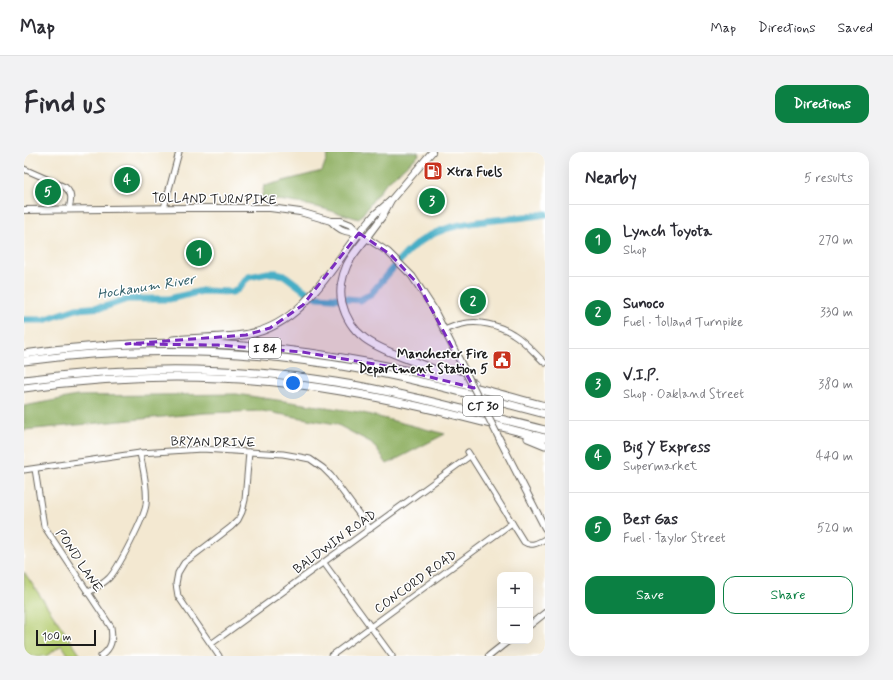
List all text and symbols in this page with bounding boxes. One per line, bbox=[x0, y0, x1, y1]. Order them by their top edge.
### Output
text: Map bbox=[20, 15, 55, 40]
text: Map bbox=[710, 19, 736, 37]
text: Directions bbox=[758, 19, 816, 37]
text: Saved bbox=[838, 19, 873, 37]
button: Directions bbox=[775, 85, 869, 123]
text: Find us bbox=[24, 86, 105, 123]
fuel station icon: Xtra Fuels bbox=[422, 160, 444, 182]
place label: Xtra Fuels bbox=[447, 164, 502, 181]
pin: 4 bbox=[114, 165, 140, 195]
text: Nearby bbox=[585, 167, 637, 189]
text: 5 results bbox=[804, 170, 853, 187]
pin: 5 bbox=[35, 177, 61, 207]
pin: 3 bbox=[419, 186, 445, 216]
street label: TOLLAND TURNPIKE bbox=[152, 190, 277, 209]
text: Lynch Toyota bbox=[623, 222, 712, 242]
text: 1 bbox=[595, 232, 601, 249]
text: 270 m bbox=[818, 232, 853, 249]
pin: 1 bbox=[186, 238, 212, 268]
text: Shop bbox=[623, 242, 647, 259]
water label: Hockanum River bbox=[96, 270, 198, 304]
pin: 2 bbox=[460, 286, 486, 316]
text: Sunoco bbox=[623, 294, 664, 314]
text: 2 bbox=[595, 304, 601, 321]
text: 330 m bbox=[820, 304, 853, 321]
text: Fuel · Tolland Turnpike bbox=[623, 314, 743, 331]
road number: I 84 bbox=[249, 338, 281, 358]
place label: Manchester Fire Department Station 5 bbox=[358, 346, 488, 378]
public building icon: Manchester Fire Department Station 5 bbox=[491, 349, 513, 371]
text: V.I.P. bbox=[623, 366, 659, 386]
your location bbox=[283, 373, 303, 393]
text: 3 bbox=[595, 376, 601, 393]
text: 380 m bbox=[818, 376, 853, 393]
text: Shop · Oakland Street bbox=[623, 386, 744, 403]
road number: CT 30 bbox=[463, 396, 503, 416]
street label: BRYAN DRIVE bbox=[170, 433, 256, 452]
text: Big Y Express bbox=[623, 438, 710, 458]
text: 4 bbox=[594, 448, 602, 465]
text: 440 m bbox=[816, 448, 853, 465]
text: Supermarket bbox=[623, 458, 697, 475]
street label: BALDWIN ROAD bbox=[290, 506, 380, 578]
text: Best Gas bbox=[623, 510, 678, 530]
text: 5 bbox=[594, 520, 602, 537]
text: 520 m bbox=[817, 520, 853, 537]
street label: POND LANE bbox=[51, 526, 106, 596]
text: Fuel · Taylor Street bbox=[623, 530, 726, 547]
street label: CONCORD ROAD bbox=[371, 547, 461, 618]
map controls bbox=[497, 572, 533, 644]
button: + bbox=[497, 572, 533, 608]
button: Save bbox=[585, 576, 715, 614]
button: Share bbox=[723, 576, 853, 614]
button: − bbox=[497, 608, 533, 644]
scale bar bbox=[36, 628, 96, 647]
text: 100 m bbox=[42, 630, 72, 644]

